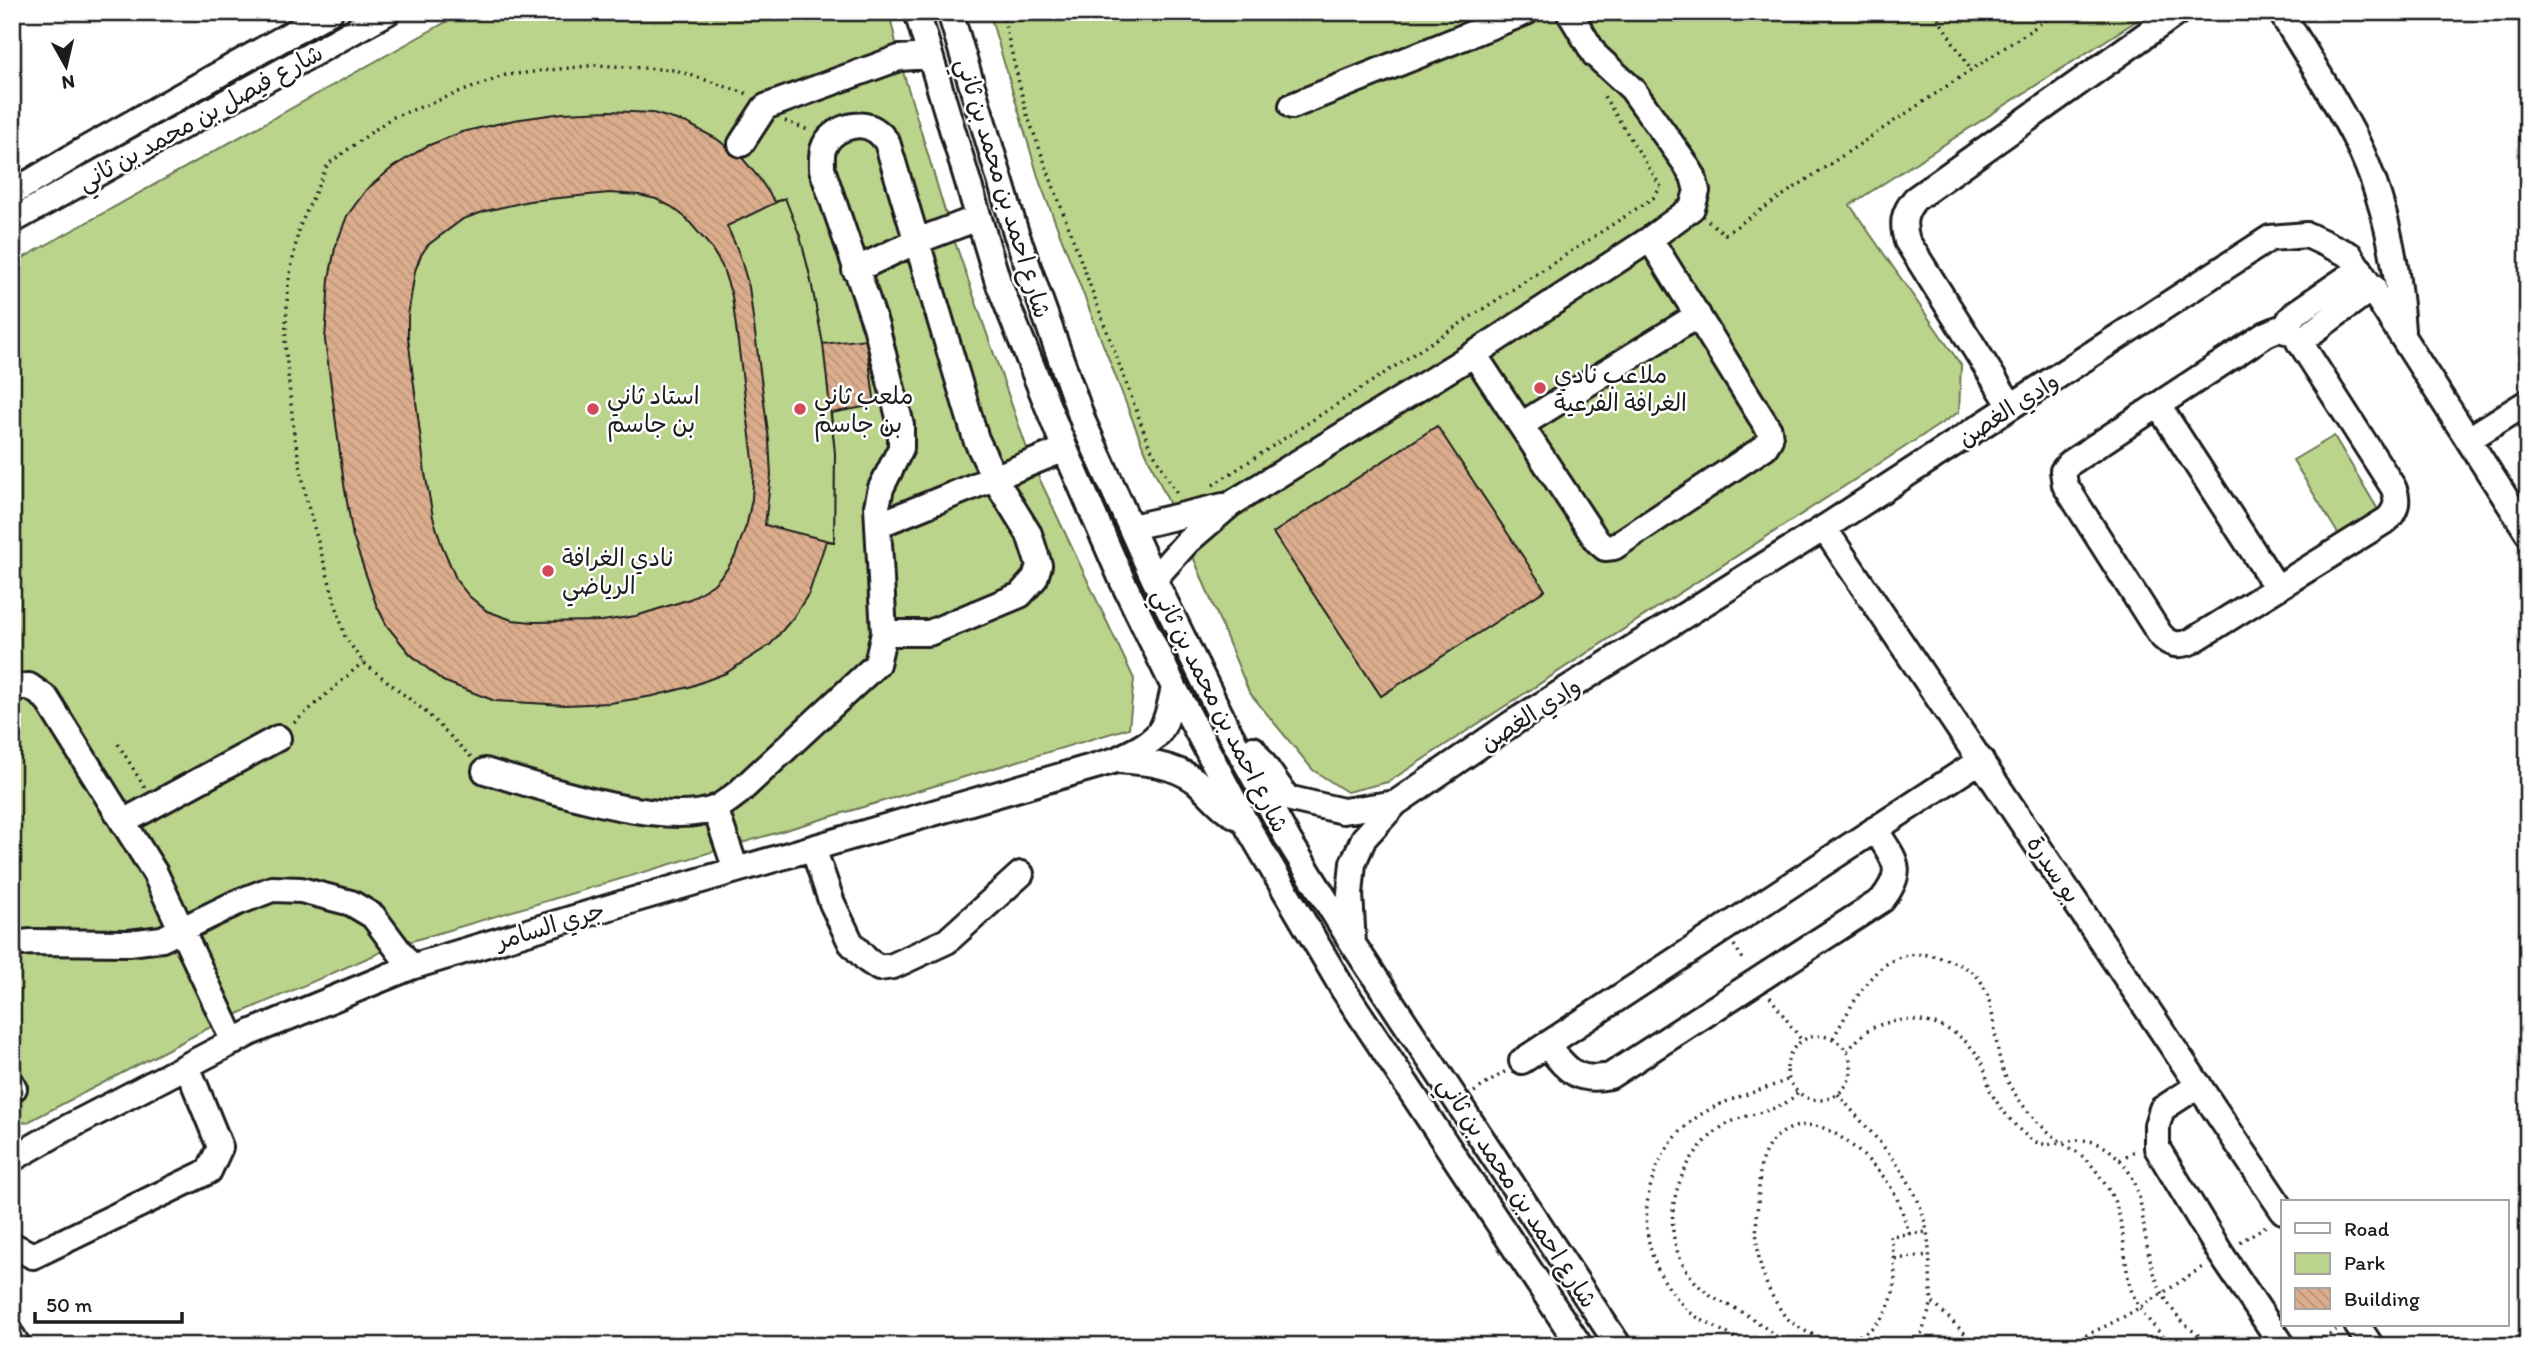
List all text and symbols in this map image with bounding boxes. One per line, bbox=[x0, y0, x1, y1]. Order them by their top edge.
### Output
north arrow bbox=[32, 32, 102, 102]
street label: شارع فيصل بن محمد بن ثاني bbox=[72, 38, 331, 203]
street label: شارع احمد بن محمد بن ثاني bbox=[944, 55, 1057, 323]
text: N bbox=[60, 70, 76, 95]
place label: ملاعب نادي الغرافة الفرعية bbox=[1554, 360, 1687, 417]
street label: وادي الغصن bbox=[1952, 366, 2066, 455]
marker: ملاعب نادي الغرافة الفرعية bbox=[1532, 380, 1548, 396]
place label: استاد ثاني بن جاسم bbox=[607, 381, 700, 442]
place label: ملعب ثاني بن جاسم bbox=[814, 381, 914, 442]
marker: استاد ثاني بن جاسم bbox=[585, 401, 601, 417]
marker: ملعب ثاني بن جاسم bbox=[792, 401, 808, 417]
place label: نادي الغرافة الرياضي bbox=[562, 543, 673, 607]
marker: نادي الغرافة الرياضي bbox=[540, 563, 556, 579]
street label: شارع احمد بن محمد بن ثاني bbox=[1141, 583, 1295, 840]
street label: وادي الغصن bbox=[1474, 671, 1588, 760]
street label: بو سدرة bbox=[2020, 830, 2087, 909]
street label: جري السامر bbox=[490, 895, 609, 959]
street label: شارع احمد بن محمد بن ثاني bbox=[1426, 1071, 1604, 1317]
legend bbox=[2281, 1200, 2508, 1326]
text: Road bbox=[2344, 1216, 2390, 1241]
text: Park bbox=[2344, 1250, 2386, 1275]
scale bar bbox=[35, 1281, 182, 1325]
text: Building bbox=[2344, 1286, 2420, 1311]
text: 50 m bbox=[46, 1292, 93, 1317]

